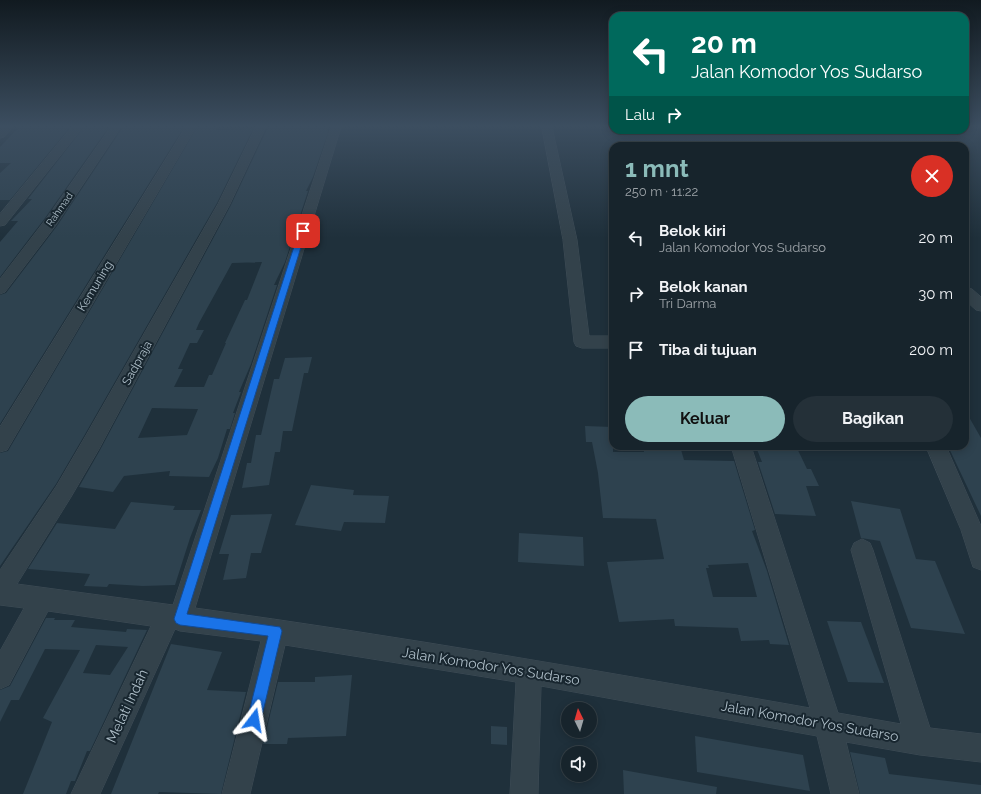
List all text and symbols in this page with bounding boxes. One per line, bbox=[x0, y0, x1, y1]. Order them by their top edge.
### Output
text: 20 m bbox=[691, 27, 757, 60]
icon: left bbox=[625, 28, 677, 80]
text: Jalan Komodor Yos Sudarso bbox=[691, 61, 922, 82]
icon: right bbox=[663, 104, 685, 126]
text: Lalu bbox=[625, 106, 655, 124]
text: 1 mnt bbox=[625, 154, 689, 183]
button: close bbox=[911, 155, 953, 197]
text: 250 m · 11:22 bbox=[625, 184, 698, 199]
street label: Rahmad bbox=[44, 190, 75, 228]
pin bbox=[286, 214, 320, 248]
icon: arrive bbox=[292, 220, 314, 242]
text: Belok kiri bbox=[659, 222, 726, 240]
icon: left bbox=[625, 227, 647, 249]
text: 20 m bbox=[918, 229, 953, 247]
text: Jalan Komodor Yos Sudarso bbox=[659, 240, 826, 255]
street label: Kemuning bbox=[74, 258, 116, 314]
text: Belok kanan bbox=[659, 278, 748, 296]
icon: right bbox=[625, 283, 647, 305]
text: 30 m bbox=[918, 285, 953, 303]
text: Tri Darma bbox=[659, 296, 716, 311]
street label: Sadpraja bbox=[119, 338, 155, 388]
icon: arrive bbox=[625, 339, 647, 361]
text: Tiba di tujuan bbox=[659, 341, 757, 359]
text: 200 m bbox=[909, 341, 953, 359]
button: Keluar bbox=[625, 396, 785, 442]
button: Bagikan bbox=[793, 396, 953, 442]
street label: Jalan Komodor Yos Sudarso bbox=[401, 644, 581, 688]
street label: Melati Indah bbox=[103, 667, 151, 745]
street label: Jalan Komodor Yos Sudarso bbox=[720, 698, 900, 744]
position arrow bbox=[233, 699, 275, 741]
north arrow bbox=[561, 702, 597, 738]
map controls bbox=[561, 702, 597, 782]
button: sound bbox=[561, 746, 597, 782]

